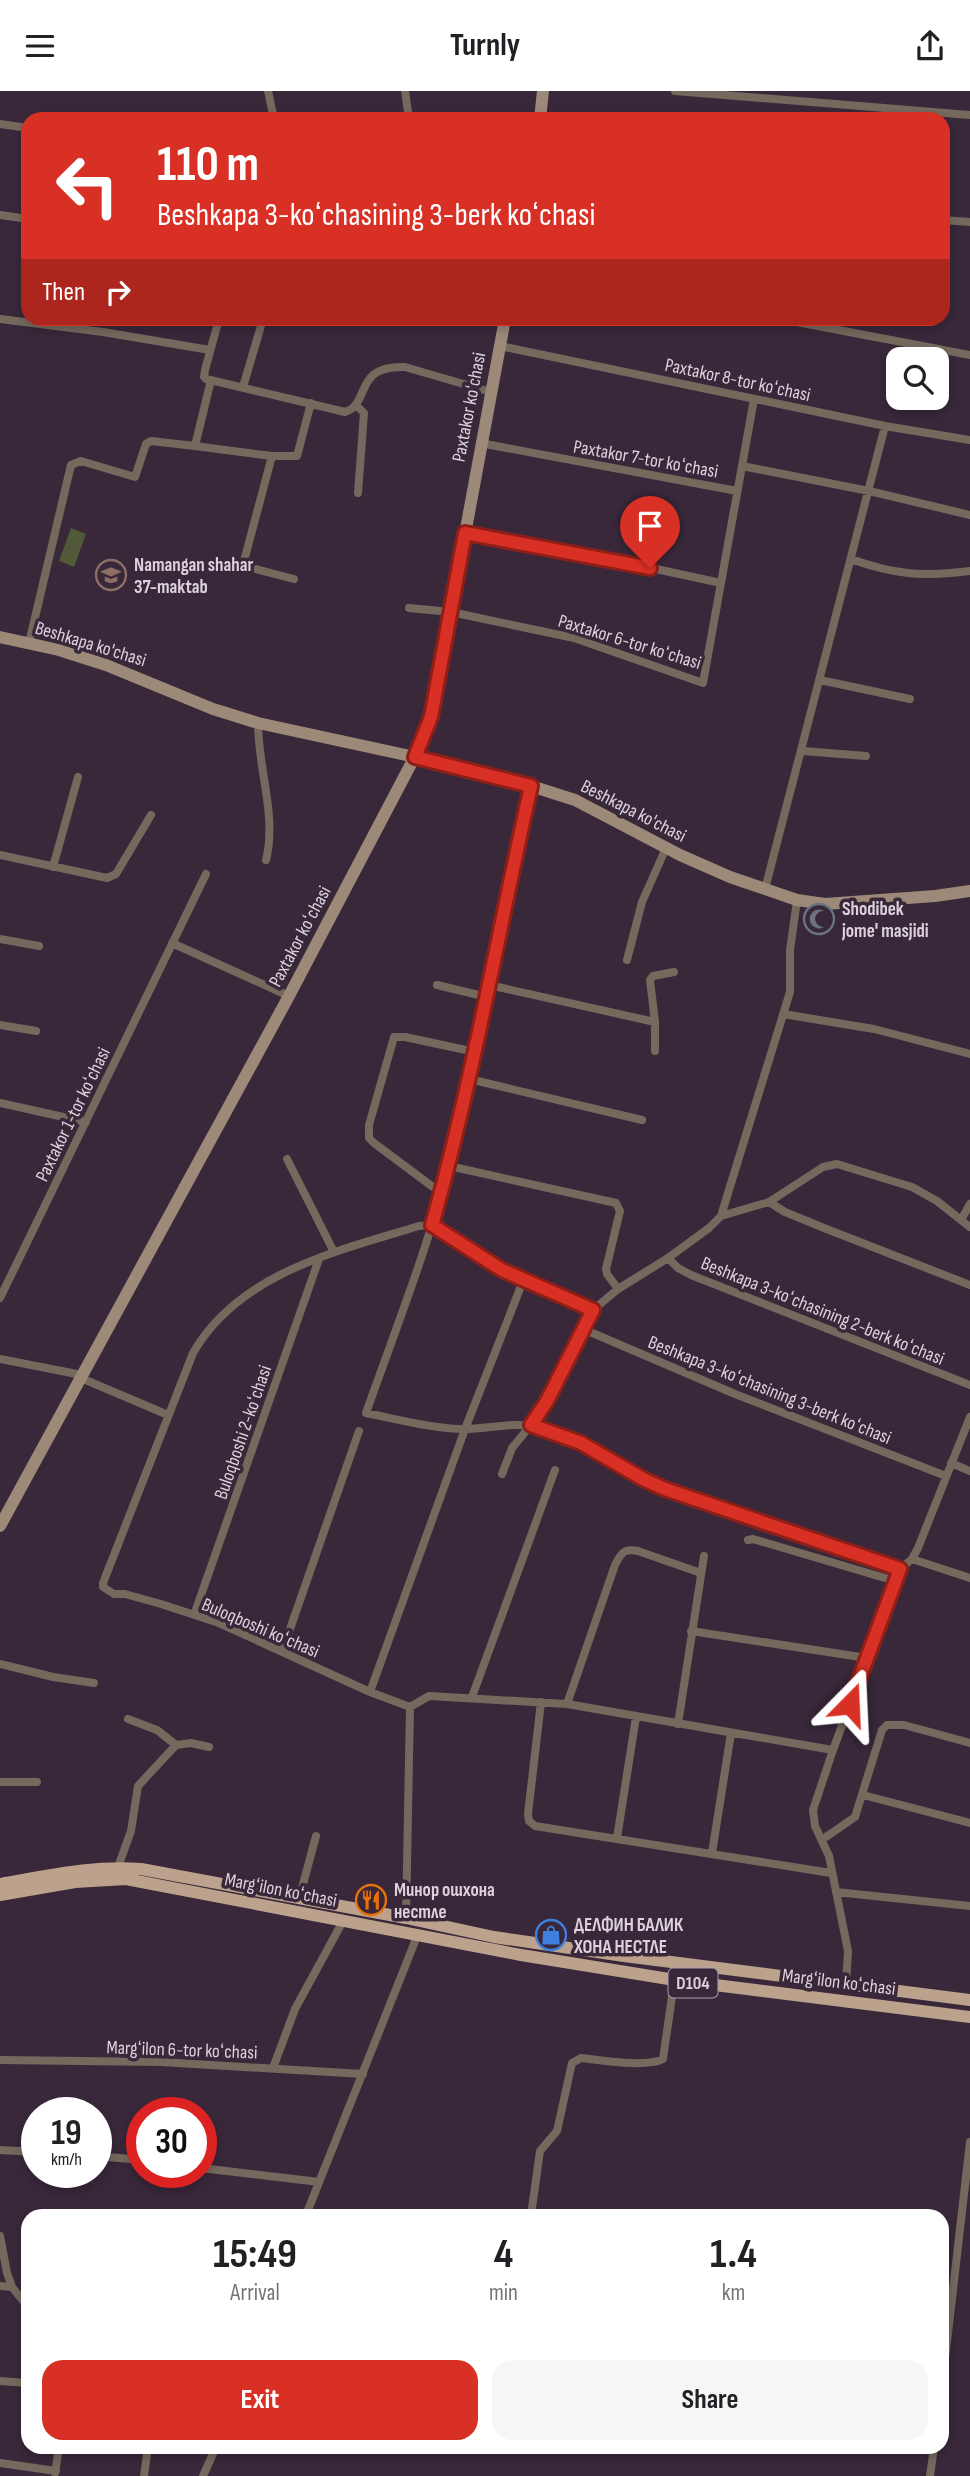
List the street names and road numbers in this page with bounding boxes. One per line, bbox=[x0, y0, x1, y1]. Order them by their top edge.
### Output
street label: Paxtakor koʻchasi bbox=[448, 351, 491, 464]
street label: Paxtakor 8-tor koʻchasi bbox=[663, 354, 813, 407]
street label: Paxtakor 7-tor koʻchasi bbox=[572, 435, 720, 484]
street label: Paxtakor 6-tor koʻchasi bbox=[555, 610, 704, 675]
street label: Beshkapa ko'chasi bbox=[32, 617, 149, 672]
street label: Beshkapa ko'chasi bbox=[577, 775, 690, 848]
street label: Paxtakor koʻchasi bbox=[264, 882, 337, 991]
street label: Paxtakor 1-tor koʻchasi bbox=[31, 1044, 116, 1186]
street label: Beshkapa 3-koʻchasining 2-berk koʻchasi bbox=[698, 1252, 947, 1371]
street label: Beshkapa 3-koʻchasining 3-berk koʻchasi bbox=[644, 1331, 894, 1450]
street label: Buloqboshi 2-koʻchasi bbox=[210, 1362, 277, 1503]
street label: Buloqboshi koʻchasi bbox=[198, 1593, 323, 1663]
street label: Margʻilon koʻchasi bbox=[223, 1868, 339, 1913]
street label: Margʻilon koʻchasi bbox=[781, 1964, 897, 2001]
road number: D104 bbox=[668, 1969, 718, 1997]
street label: Margʻilon 6-tor koʻchasi bbox=[106, 2036, 258, 2065]

